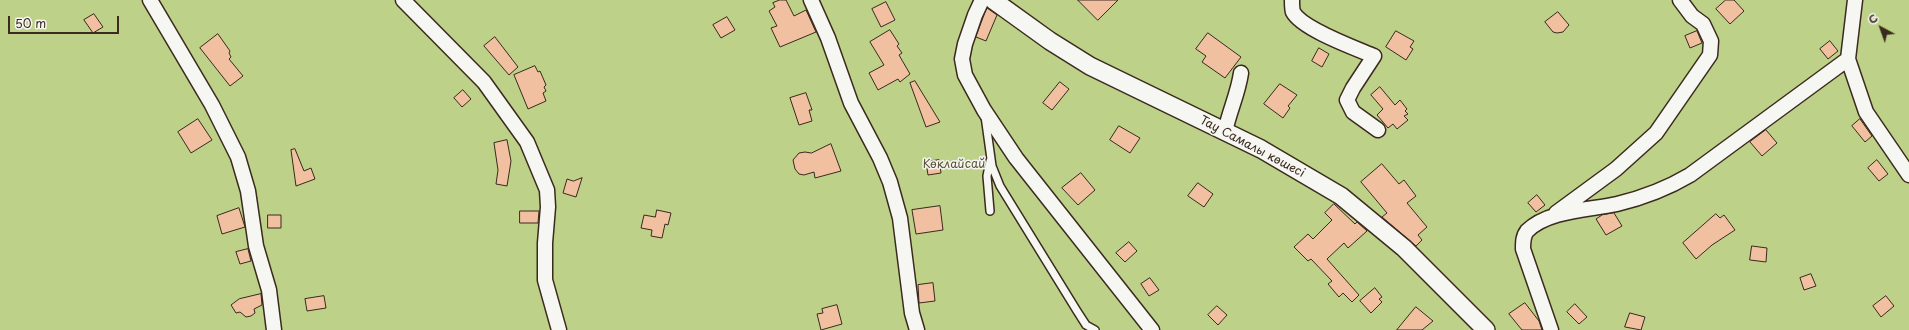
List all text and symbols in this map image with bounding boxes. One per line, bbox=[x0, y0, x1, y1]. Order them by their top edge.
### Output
scale bar bbox=[10, 8, 121, 34]
north arrow bbox=[1861, 8, 1901, 48]
text: С bbox=[1864, 9, 1882, 28]
text: 50 m bbox=[15, 14, 46, 32]
street label: Тау Самалы көшесі bbox=[1197, 113, 1307, 181]
park label: Көклайсай bbox=[923, 158, 985, 172]

